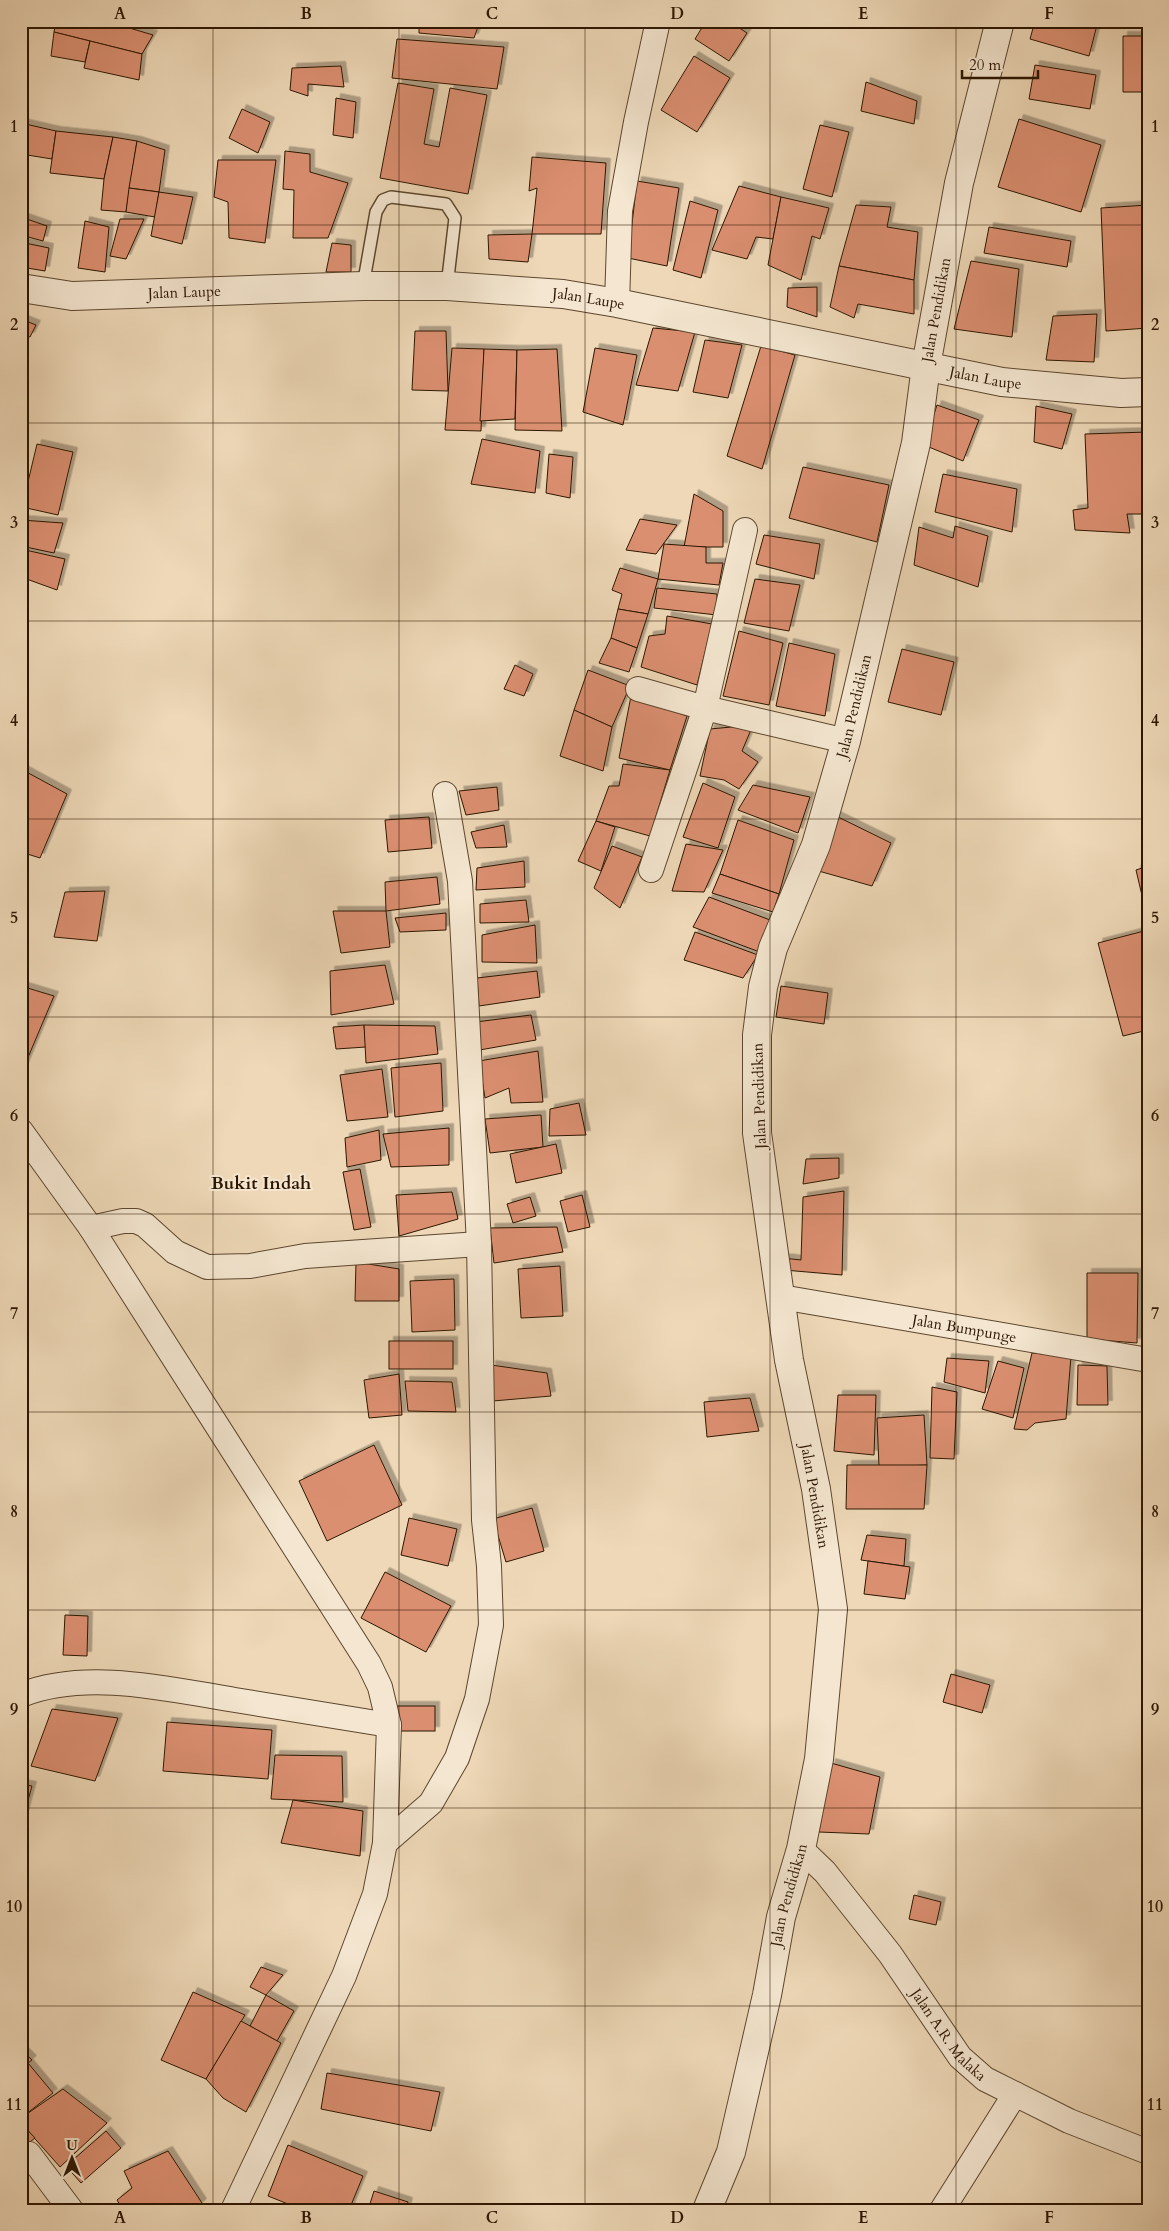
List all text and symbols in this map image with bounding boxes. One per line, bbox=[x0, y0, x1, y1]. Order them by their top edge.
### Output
text: A bbox=[114, 3, 126, 25]
text: B bbox=[300, 3, 312, 25]
text: C bbox=[486, 3, 498, 25]
text: D bbox=[670, 3, 684, 25]
text: E bbox=[858, 3, 868, 25]
text: F bbox=[1044, 3, 1054, 25]
scale bar bbox=[962, 48, 1038, 80]
text: 20 m bbox=[969, 55, 1001, 75]
text: 1 bbox=[10, 116, 18, 138]
text: 1 bbox=[1151, 116, 1159, 138]
street label: Jalan Pendidikan bbox=[917, 255, 955, 366]
street label: Jalan Laupe bbox=[145, 281, 221, 303]
street label: Jalan Laupe bbox=[550, 283, 627, 314]
text: 2 bbox=[10, 314, 18, 336]
text: 2 bbox=[1151, 314, 1159, 336]
street label: Jalan Laupe bbox=[946, 361, 1023, 394]
text: 3 bbox=[10, 512, 18, 534]
text: 3 bbox=[1151, 512, 1159, 534]
street label: Jalan Pendidikan bbox=[831, 652, 876, 762]
text: 4 bbox=[10, 710, 18, 732]
text: 4 bbox=[1151, 710, 1159, 732]
text: 5 bbox=[10, 907, 18, 929]
text: 5 bbox=[1151, 907, 1159, 929]
street label: Jalan Pendidikan bbox=[747, 1042, 771, 1151]
text: 6 bbox=[10, 1105, 18, 1127]
text: 6 bbox=[1151, 1105, 1159, 1127]
district label: Bukit Indah bbox=[211, 1171, 311, 1196]
text: 7 bbox=[10, 1303, 18, 1325]
text: 7 bbox=[1151, 1303, 1159, 1325]
street label: Jalan Bumpunge bbox=[909, 1309, 1018, 1347]
street label: Jalan Pendidikan bbox=[796, 1440, 834, 1550]
text: 8 bbox=[10, 1501, 18, 1523]
text: 8 bbox=[1151, 1501, 1159, 1523]
text: 9 bbox=[10, 1699, 18, 1721]
text: 9 bbox=[1151, 1699, 1159, 1721]
street label: Jalan Pendidikan bbox=[765, 1842, 812, 1950]
text: 10 bbox=[6, 1896, 22, 1918]
text: 10 bbox=[1147, 1896, 1163, 1918]
street label: Jalan A.R. Malaka bbox=[905, 1983, 991, 2086]
text: 11 bbox=[6, 2094, 22, 2116]
text: 11 bbox=[1147, 2094, 1163, 2116]
north arrow bbox=[48, 2134, 98, 2184]
text: U bbox=[66, 2136, 78, 2155]
text: A bbox=[114, 2207, 126, 2229]
text: B bbox=[300, 2207, 312, 2229]
text: C bbox=[486, 2207, 498, 2229]
text: D bbox=[670, 2207, 684, 2229]
text: E bbox=[858, 2207, 868, 2229]
text: F bbox=[1044, 2207, 1054, 2229]

